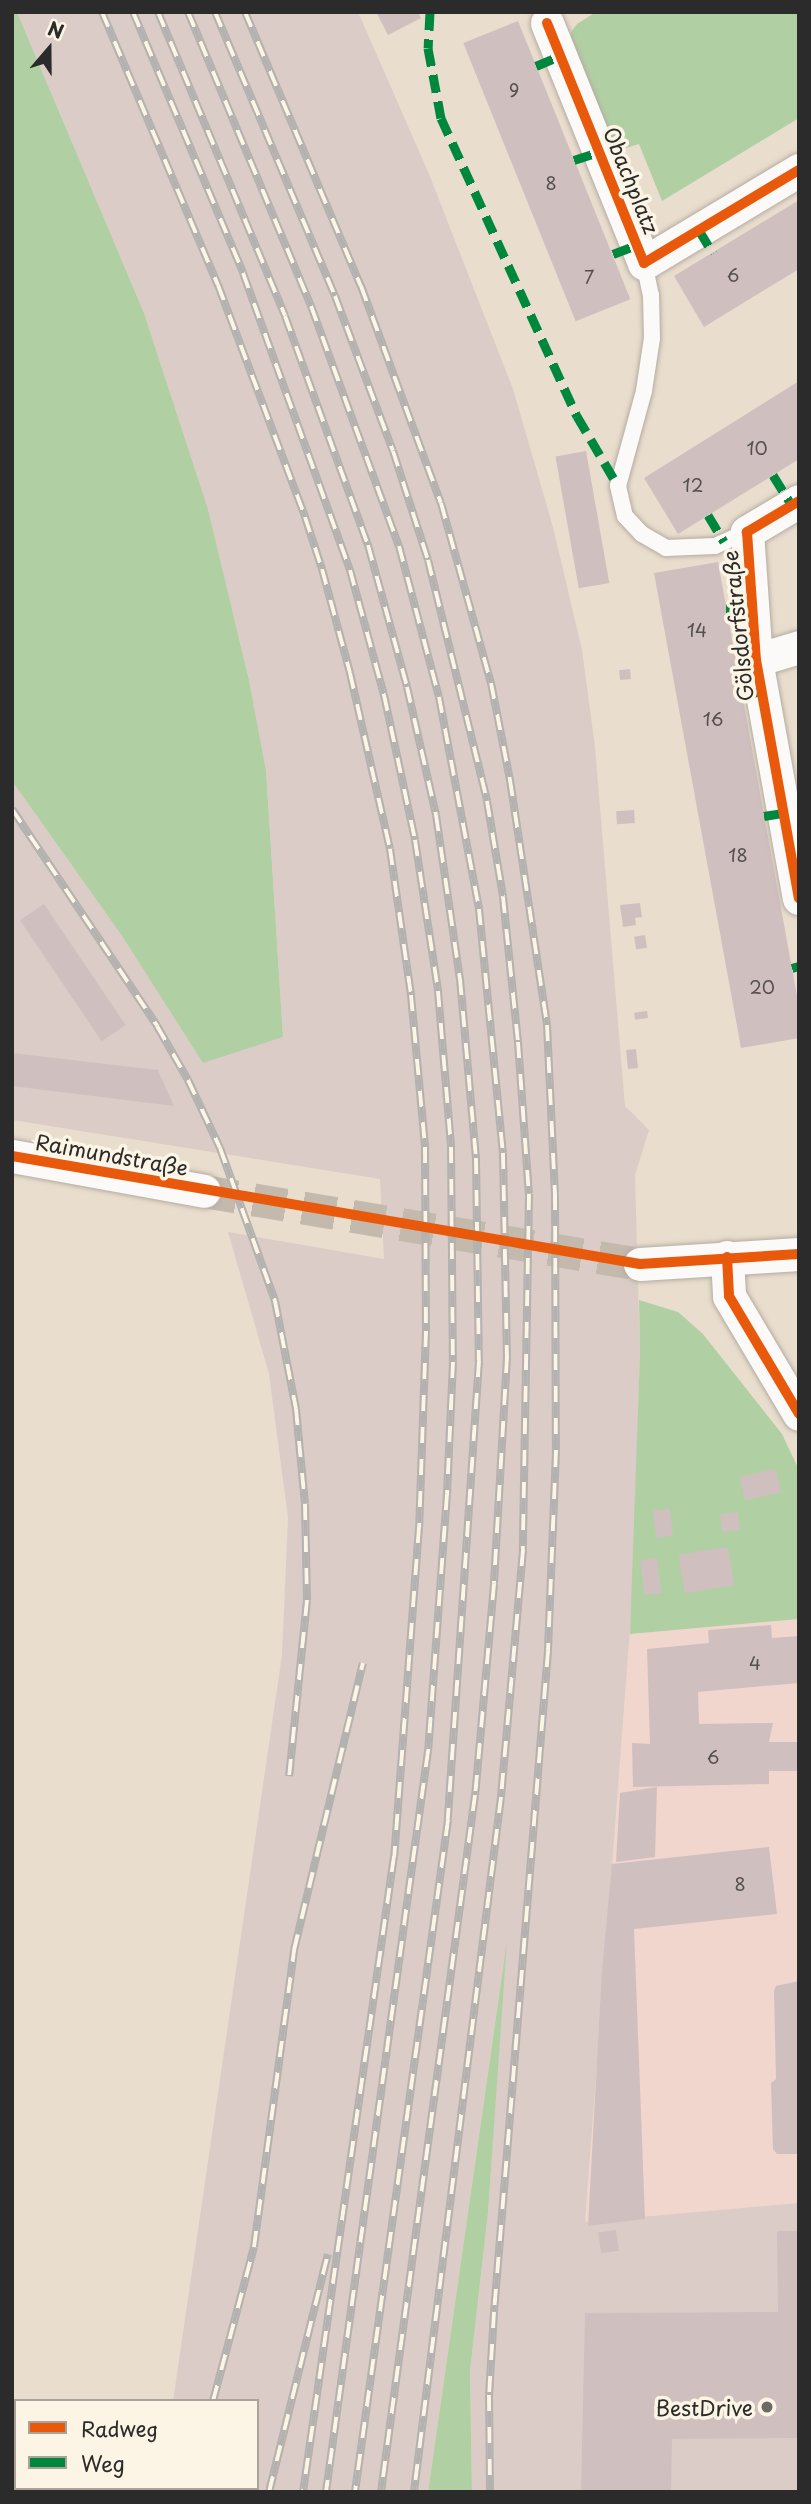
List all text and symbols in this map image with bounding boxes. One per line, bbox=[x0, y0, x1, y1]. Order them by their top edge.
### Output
north arrow bbox=[14, 14, 84, 84]
text: N bbox=[44, 14, 68, 45]
house number: 9 bbox=[509, 79, 519, 101]
street label: Obachplatz bbox=[599, 123, 665, 237]
house number: 8 bbox=[545, 172, 557, 194]
house number: 6 bbox=[727, 264, 739, 286]
house number: 7 bbox=[584, 266, 594, 288]
house number: 10 bbox=[746, 437, 768, 459]
house number: 12 bbox=[683, 474, 703, 496]
street label: Gölsdorfstraße bbox=[717, 549, 757, 703]
house number: 14 bbox=[687, 619, 707, 641]
house number: 16 bbox=[703, 708, 723, 730]
house number: 18 bbox=[728, 844, 748, 866]
house number: 20 bbox=[749, 976, 775, 998]
street label: Raimundstraße bbox=[34, 1128, 190, 1180]
house number: 4 bbox=[749, 1652, 761, 1674]
house number: 6 bbox=[707, 1746, 719, 1768]
house number: 8 bbox=[734, 1873, 746, 1895]
place label: BestDrive bbox=[656, 2394, 753, 2420]
legend bbox=[14, 2399, 259, 2490]
marker: BestDrive bbox=[759, 2399, 775, 2415]
text: Radweg bbox=[81, 2412, 158, 2444]
text: Weg bbox=[81, 2447, 125, 2479]

